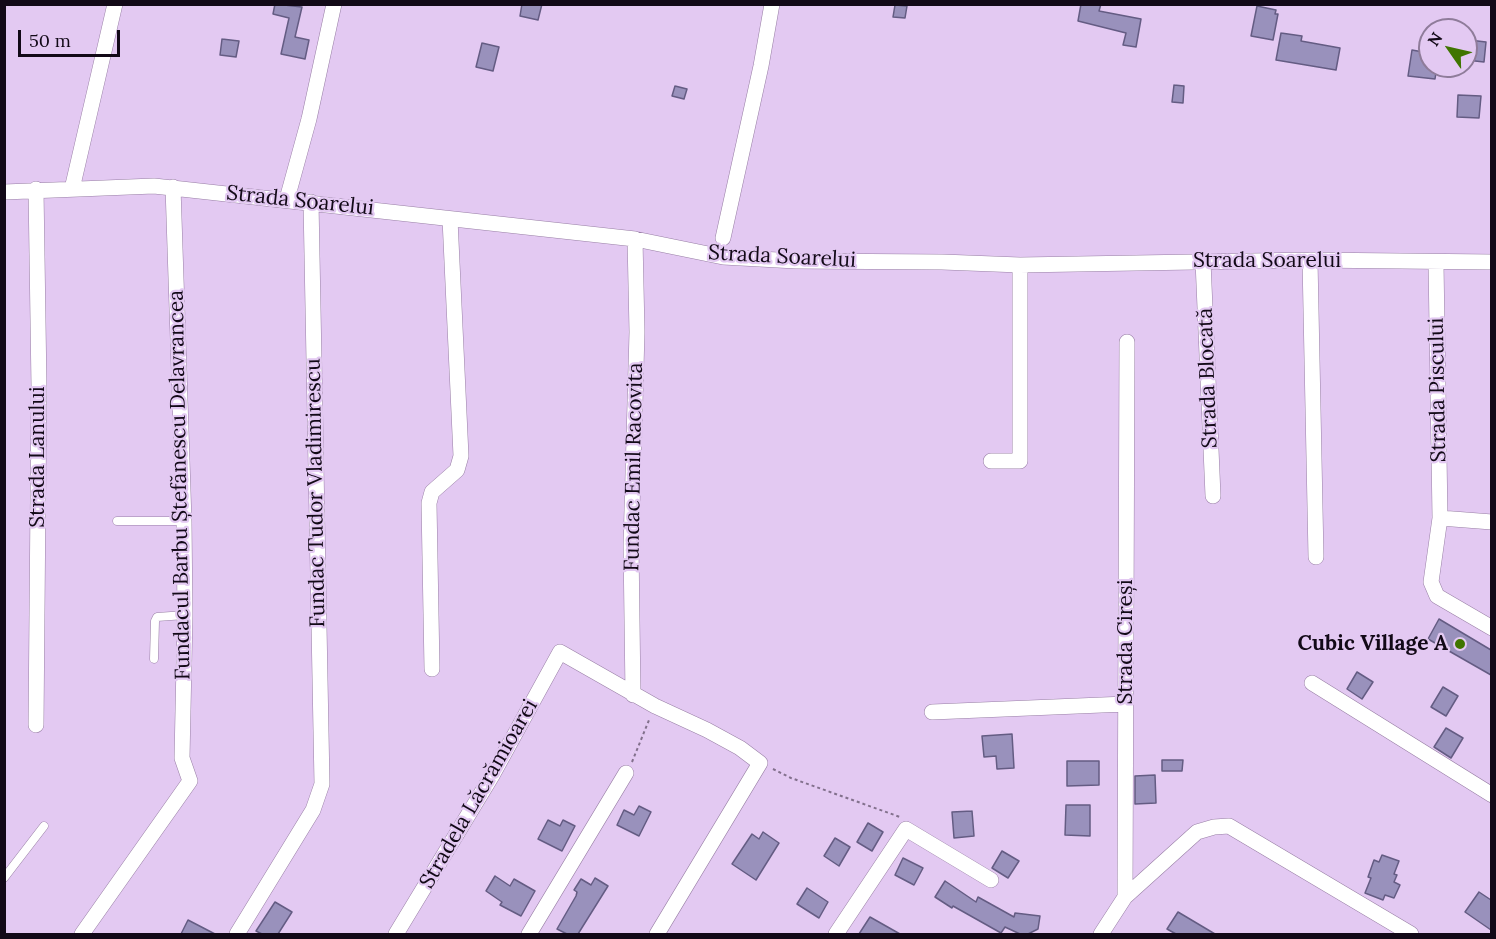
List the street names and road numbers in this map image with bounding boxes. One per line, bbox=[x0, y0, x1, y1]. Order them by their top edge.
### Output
street label: Strada Soarelui bbox=[225, 181, 375, 221]
street label: Strada Soarelui bbox=[707, 241, 857, 273]
street label: Strada Soarelui bbox=[1193, 248, 1341, 274]
street label: Fundacul Barbu Ștefănescu Delavrancea bbox=[164, 290, 196, 680]
street label: Strada Blocată bbox=[1193, 307, 1223, 449]
street label: Strada Piscului bbox=[1424, 317, 1452, 463]
street label: Fundac Tudor Vladimirescu bbox=[301, 358, 331, 628]
street label: Fundac Emil Racovita bbox=[620, 362, 648, 572]
street label: Strada Lanului bbox=[25, 386, 51, 528]
street label: Strada Cireși bbox=[1113, 579, 1139, 705]
street label: Stradela Lăcrămioarei bbox=[415, 695, 543, 893]

